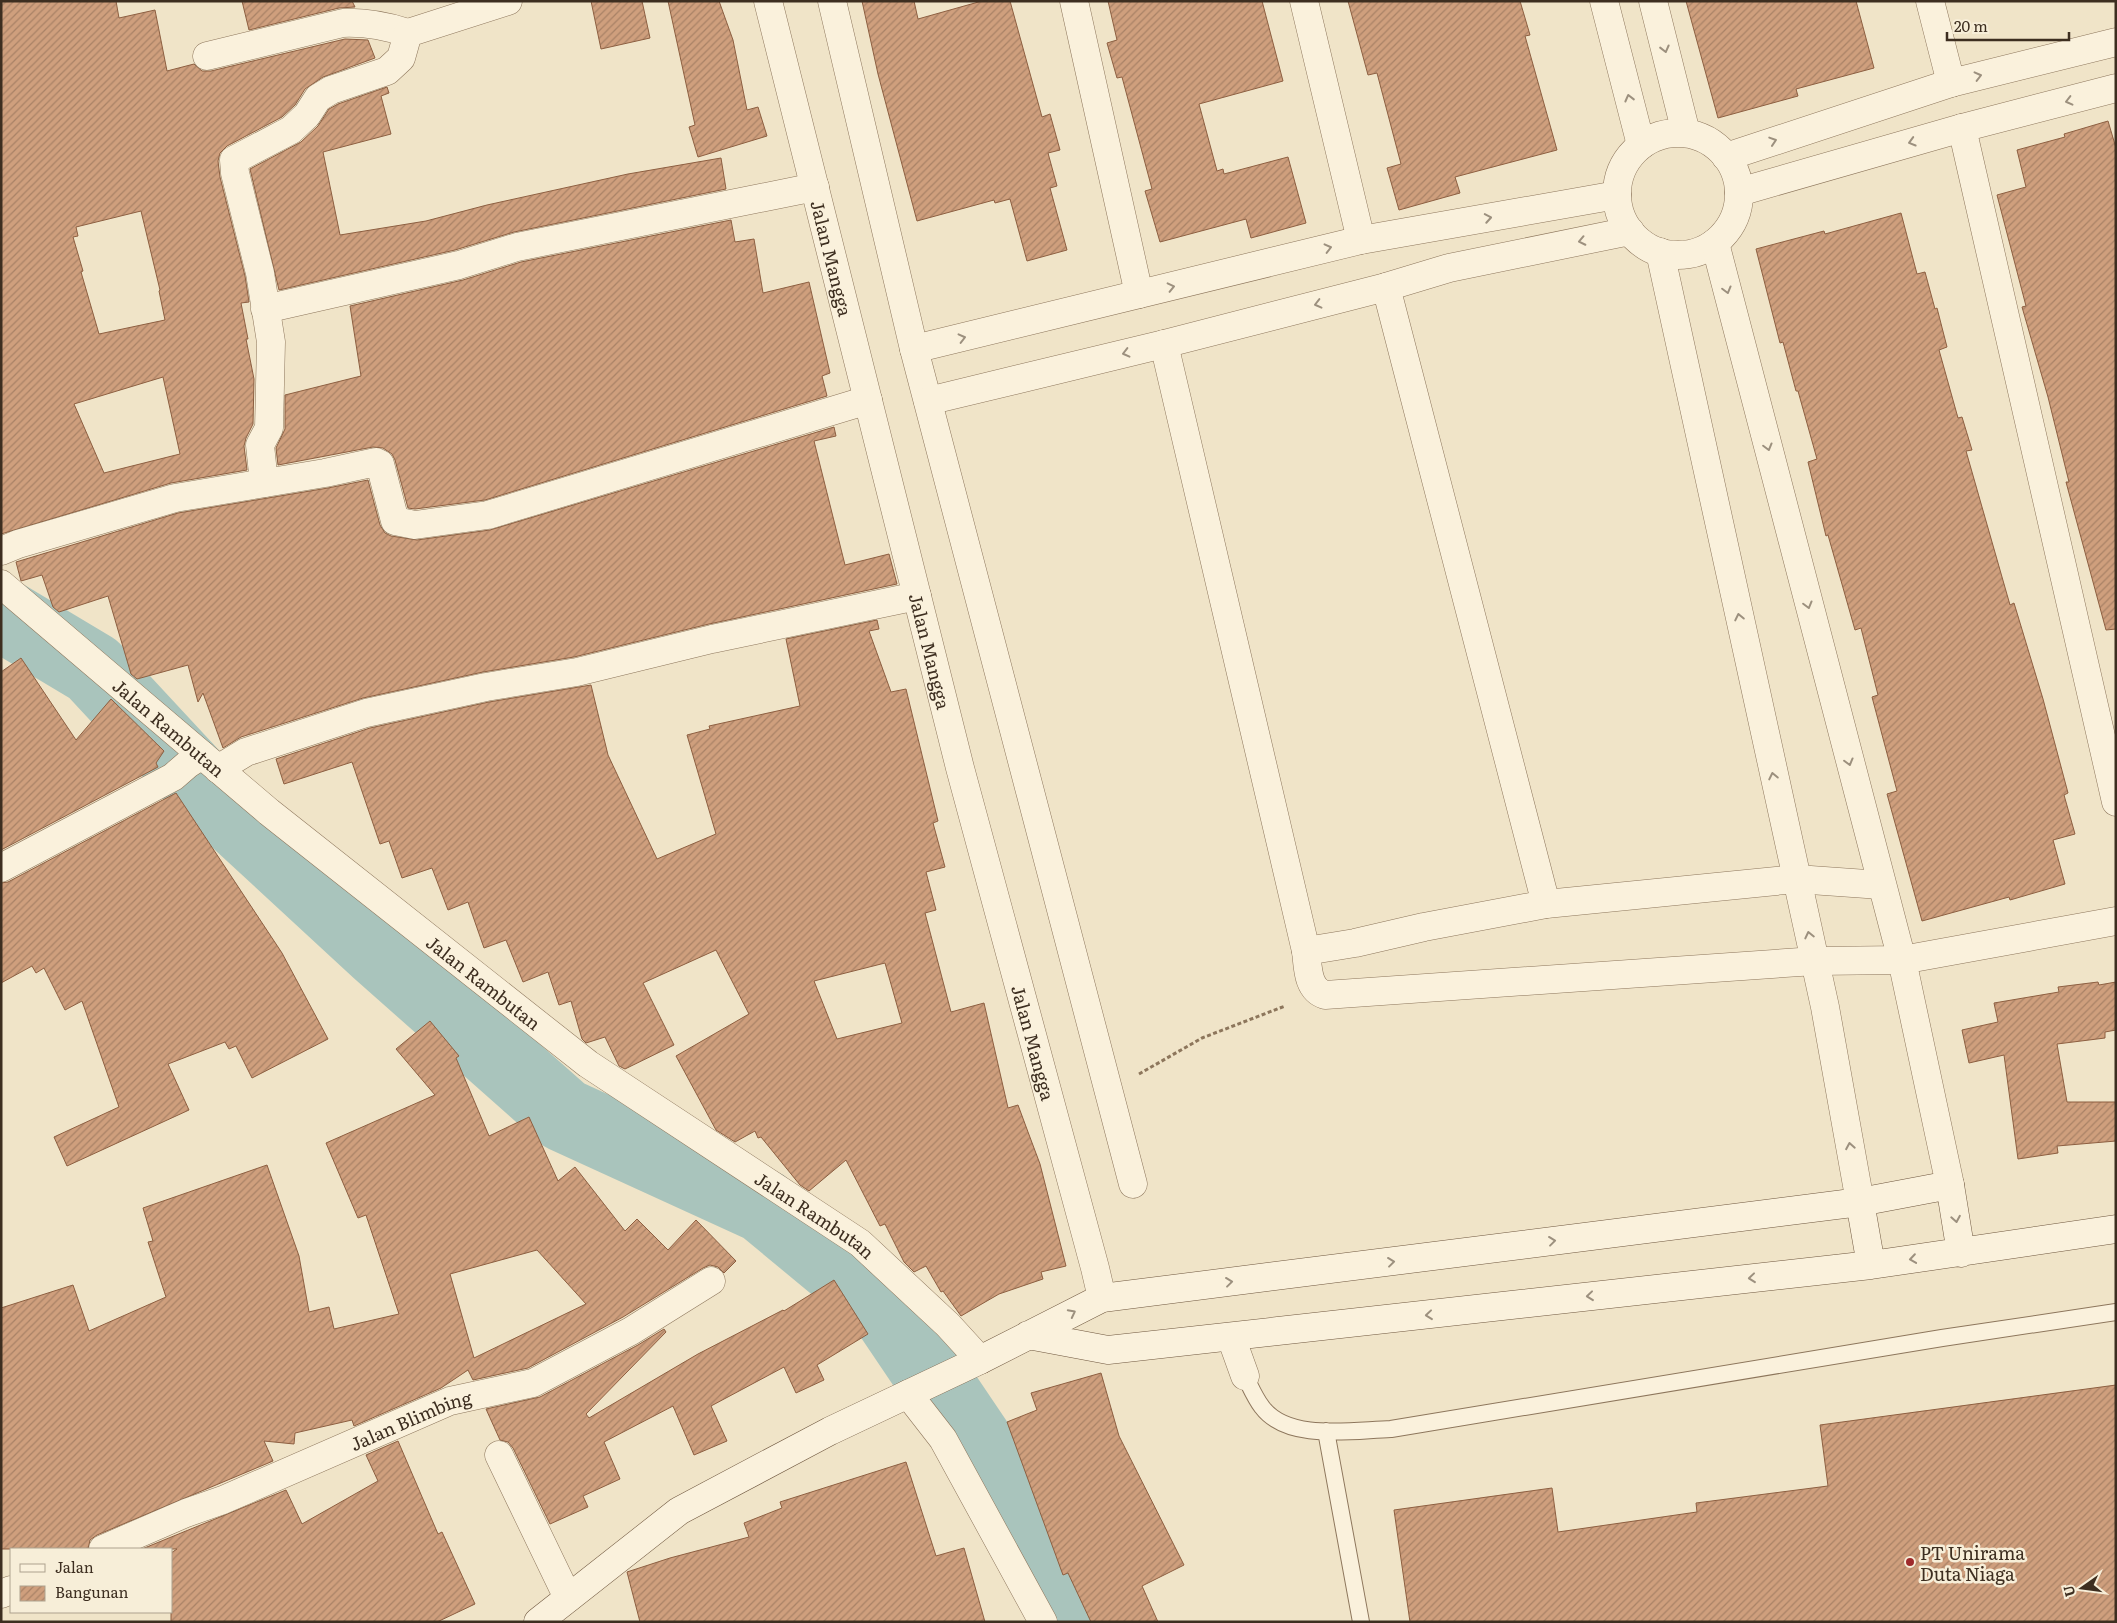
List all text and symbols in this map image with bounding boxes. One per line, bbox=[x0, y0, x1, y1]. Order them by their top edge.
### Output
scale bar bbox=[1947, 10, 2070, 42]
text: 20 m bbox=[1954, 14, 1988, 37]
one-way arrow bbox=[1659, 44, 1670, 53]
one-way arrow bbox=[1973, 71, 1982, 82]
one-way arrow bbox=[1624, 93, 1635, 102]
one-way arrow bbox=[2065, 95, 2073, 105]
one-way arrow bbox=[1768, 137, 1776, 147]
one-way arrow bbox=[1908, 137, 1916, 147]
street label: Jalan Mangga bbox=[805, 197, 860, 319]
one-way arrow bbox=[1484, 213, 1492, 223]
one-way arrow bbox=[1577, 235, 1586, 246]
one-way arrow bbox=[1324, 243, 1333, 254]
one-way arrow bbox=[1166, 282, 1175, 293]
one-way arrow bbox=[1721, 286, 1732, 295]
one-way arrow bbox=[1314, 299, 1322, 309]
one-way arrow bbox=[957, 333, 966, 344]
one-way arrow bbox=[1122, 347, 1131, 358]
one-way arrow bbox=[1762, 443, 1772, 451]
street label: Jalan Mangga bbox=[903, 590, 958, 712]
one-way arrow bbox=[1803, 600, 1813, 608]
one-way arrow bbox=[1734, 613, 1744, 622]
street label: Jalan Rambutan bbox=[107, 672, 231, 783]
one-way arrow bbox=[1843, 758, 1854, 767]
one-way arrow bbox=[1769, 772, 1779, 780]
street label: Jalan Rambutan bbox=[421, 928, 547, 1036]
one-way arrow bbox=[1804, 930, 1815, 939]
street label: Jalan Mangga bbox=[1006, 982, 1063, 1104]
one-way arrow bbox=[1845, 1141, 1855, 1150]
street label: Jalan Rambutan bbox=[750, 1164, 882, 1264]
one-way arrow bbox=[1950, 1215, 1960, 1223]
one-way arrow bbox=[1548, 1236, 1556, 1247]
one-way arrow bbox=[1909, 1253, 1917, 1264]
one-way arrow bbox=[1387, 1257, 1395, 1268]
one-way arrow bbox=[1747, 1272, 1755, 1283]
one-way arrow bbox=[1226, 1277, 1234, 1288]
one-way arrow bbox=[1586, 1290, 1594, 1301]
one-way arrow bbox=[1066, 1309, 1075, 1319]
one-way arrow bbox=[1424, 1309, 1432, 1320]
street label: Jalan Blimbing bbox=[345, 1383, 475, 1457]
place label: PT Unirama Duta Niaga bbox=[1920, 1539, 2025, 1587]
legend bbox=[10, 1548, 172, 1613]
text: Jalan bbox=[55, 1555, 94, 1578]
marker: PT Unirama Duta Niaga bbox=[1904, 1556, 1916, 1568]
north arrow bbox=[2057, 1563, 2107, 1613]
text: Bangunan bbox=[55, 1580, 129, 1603]
text: U bbox=[2057, 1584, 2079, 1599]

